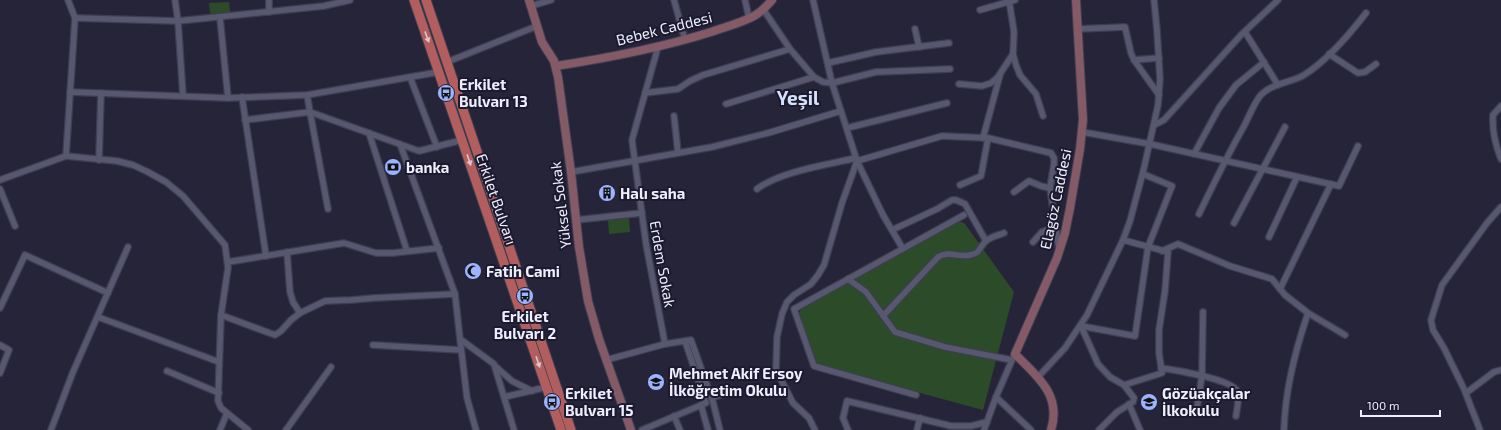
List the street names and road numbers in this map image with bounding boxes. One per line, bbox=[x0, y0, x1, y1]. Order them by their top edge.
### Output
street label: Bebek Caddesi bbox=[614, 7, 714, 49]
street label: Elagöz Caddesi bbox=[1036, 147, 1074, 251]
street label: Erkilet Bulvarı bbox=[473, 151, 521, 247]
street label: Yüksel Sokak bbox=[546, 160, 574, 249]
street label: Erdem Sokak bbox=[647, 219, 680, 309]

